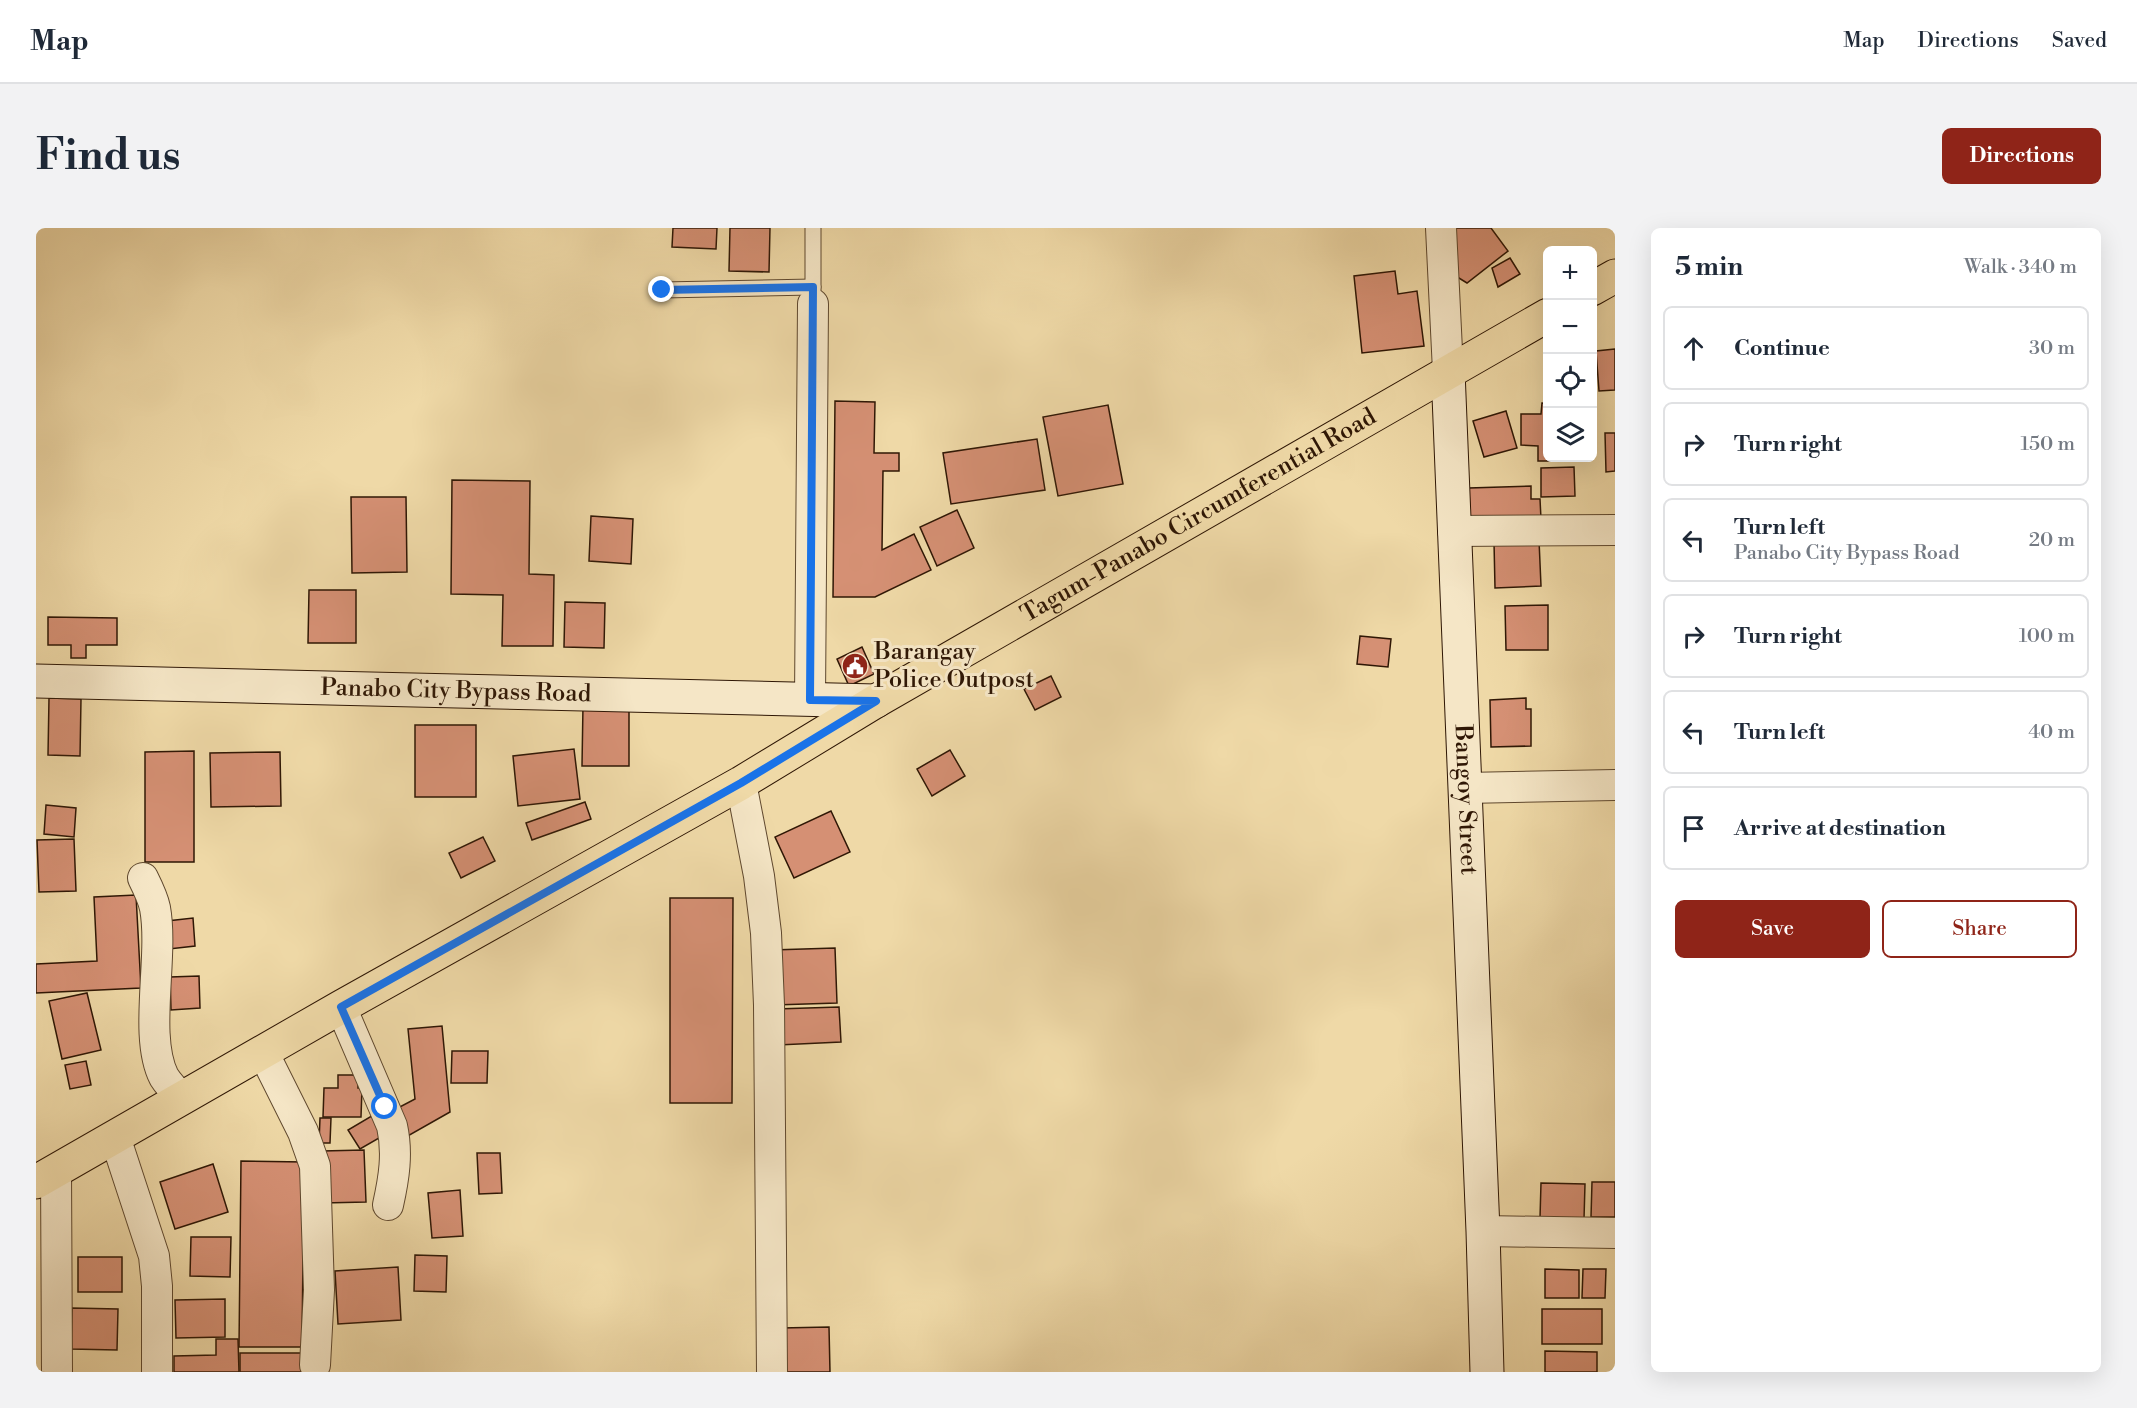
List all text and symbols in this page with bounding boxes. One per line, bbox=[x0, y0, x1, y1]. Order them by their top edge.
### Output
text: Map bbox=[30, 24, 89, 59]
text: Map bbox=[1843, 28, 1885, 54]
text: Directions bbox=[1918, 28, 2019, 54]
text: Saved bbox=[2052, 28, 2107, 54]
button: Directions bbox=[1942, 128, 2101, 184]
text: Find us bbox=[36, 130, 180, 183]
map controls bbox=[1543, 246, 1597, 462]
button: + bbox=[1543, 246, 1597, 300]
text: 5 min bbox=[1675, 251, 1743, 283]
text: Walk · 340 m bbox=[1964, 255, 2077, 280]
route end bbox=[648, 276, 674, 302]
button: − bbox=[1543, 300, 1597, 354]
icon: ahead bbox=[1677, 332, 1710, 365]
text: Continue bbox=[1734, 335, 1830, 362]
text: 30 m bbox=[2029, 336, 2075, 361]
button: locate bbox=[1543, 354, 1597, 408]
street label: Tagum-Panabo Circumferential Road bbox=[1016, 402, 1382, 630]
button: layers bbox=[1543, 408, 1597, 462]
icon: right bbox=[1677, 428, 1710, 461]
text: Turn right bbox=[1734, 431, 1842, 458]
text: 150 m bbox=[2020, 432, 2075, 457]
text: Turn left bbox=[1734, 514, 1825, 541]
icon: left bbox=[1677, 524, 1710, 557]
text: 20 m bbox=[2029, 528, 2075, 553]
text: Panabo City Bypass Road bbox=[1734, 541, 1960, 566]
icon: right bbox=[1677, 620, 1710, 653]
text: Turn right bbox=[1734, 623, 1842, 650]
text: 100 m bbox=[2019, 624, 2075, 649]
place label: Barangay Police Outpost bbox=[873, 637, 1034, 695]
public building icon: Barangay Police Outpost bbox=[840, 651, 870, 681]
street label: Panabo City Bypass Road bbox=[320, 673, 592, 709]
icon: left bbox=[1677, 716, 1710, 749]
text: Turn left bbox=[1734, 719, 1825, 746]
text: 40 m bbox=[2028, 720, 2075, 745]
street label: Bangoy Street bbox=[1447, 723, 1484, 876]
icon: arrive bbox=[1677, 812, 1710, 845]
text: Arrive at destination bbox=[1734, 815, 1946, 842]
button: Save bbox=[1675, 900, 1870, 958]
button: Share bbox=[1882, 900, 2077, 958]
route start bbox=[371, 1093, 397, 1119]

